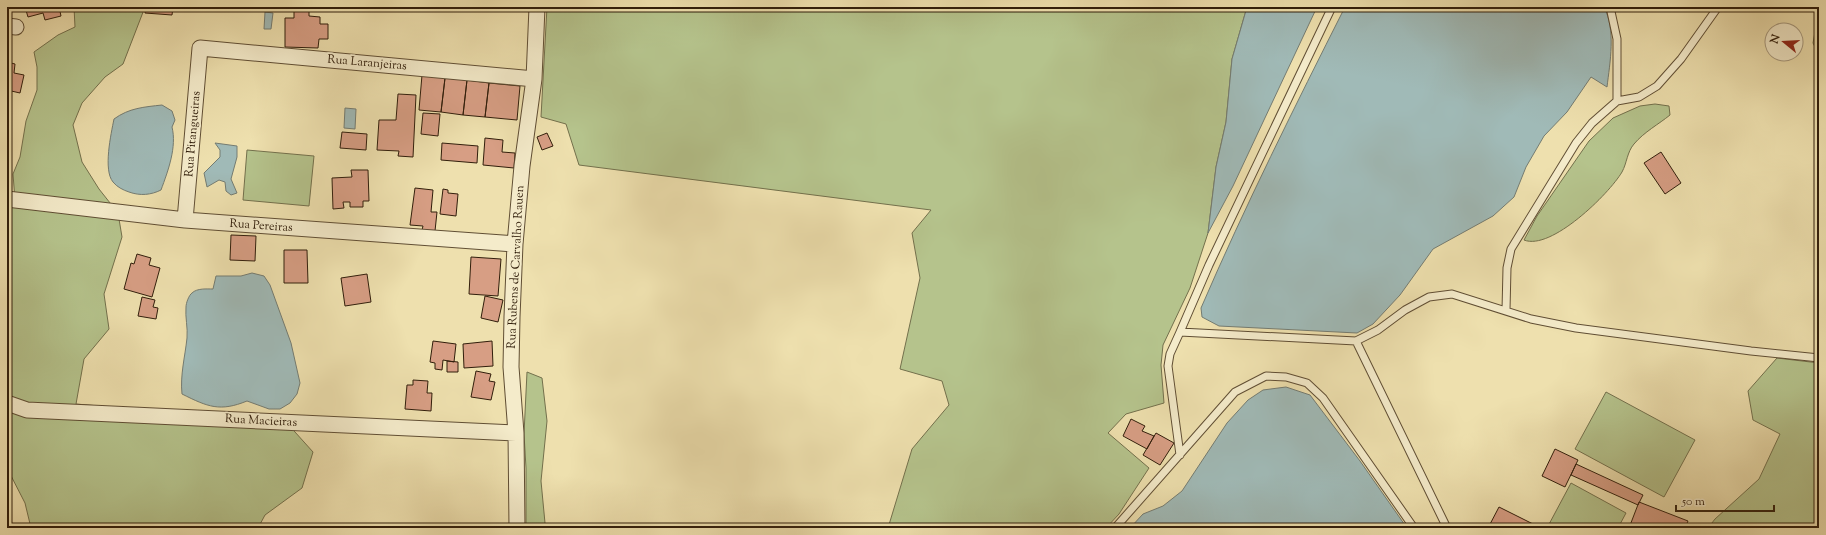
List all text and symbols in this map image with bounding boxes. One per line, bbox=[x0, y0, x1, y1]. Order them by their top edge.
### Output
north arrow bbox=[1764, 22, 1804, 62]
text: N bbox=[1766, 32, 1784, 47]
street label: Rua Laranjeiras bbox=[326, 51, 408, 75]
street label: Rua Pitangueiras bbox=[180, 90, 206, 178]
street label: Rua Rubens de Carvalho Rauen bbox=[503, 185, 529, 349]
street label: Rua Pereiras bbox=[229, 215, 293, 237]
street label: Rua Macieiras bbox=[225, 410, 298, 432]
scale bar bbox=[1676, 487, 1774, 513]
text: 50 m bbox=[1681, 493, 1705, 511]

